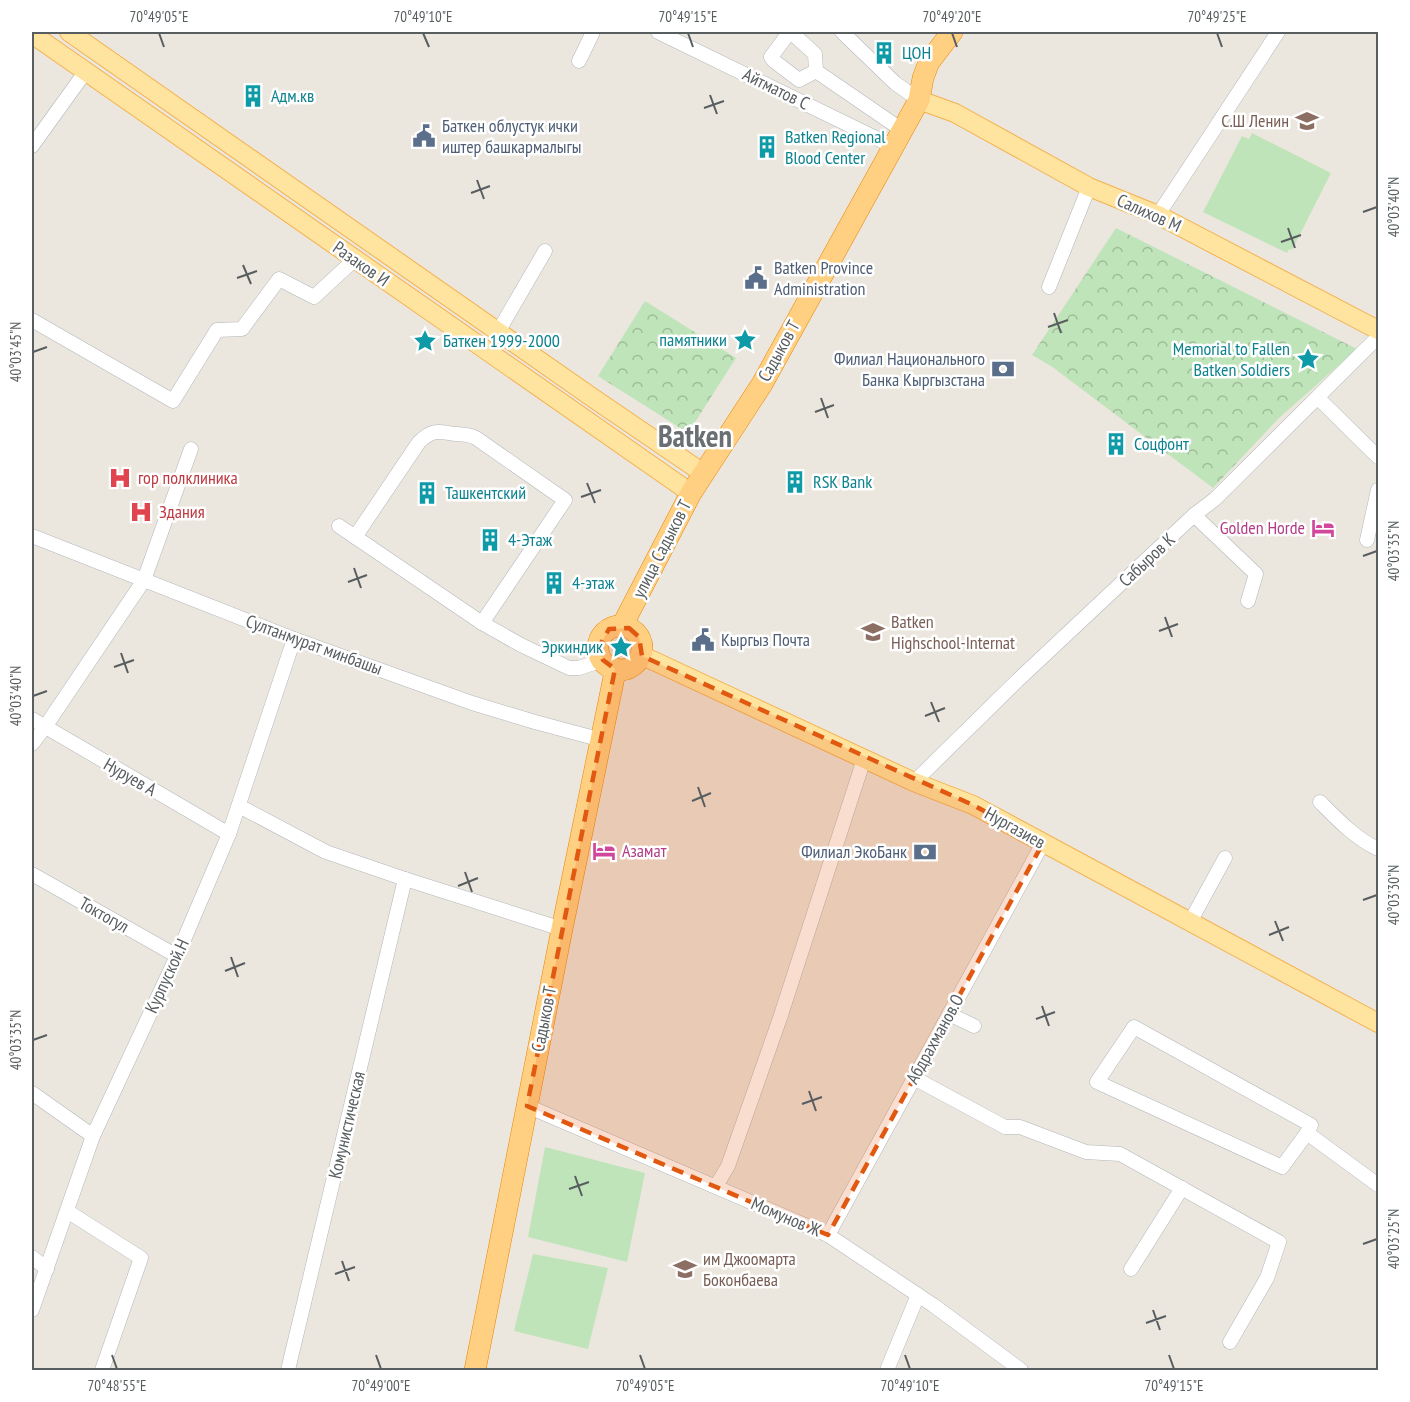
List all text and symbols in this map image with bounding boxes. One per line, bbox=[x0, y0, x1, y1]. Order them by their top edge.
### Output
text: 70°49'05"E bbox=[129, 7, 189, 26]
text: 70°49'10"E bbox=[393, 7, 453, 26]
text: 70°49'15"E bbox=[658, 7, 718, 26]
text: 70°49'20"E bbox=[922, 7, 982, 26]
text: 70°49'25"E bbox=[1187, 7, 1247, 26]
building icon: ЦОН bbox=[871, 40, 897, 66]
place label: ЦОН bbox=[902, 41, 931, 64]
street label: Айтматов С bbox=[739, 63, 813, 115]
building icon: Адм.кв bbox=[240, 83, 266, 109]
place label: Адм.кв bbox=[271, 84, 314, 107]
school or university icon: С.Ш Ленин bbox=[1294, 108, 1320, 134]
place label: С.Ш Ленин bbox=[1221, 109, 1289, 132]
place label: Баткен облустук ички иштер башкармалыгы bbox=[442, 114, 582, 158]
public building icon: Баткен облустук ички иштер башкармалыгы bbox=[411, 123, 437, 149]
place label: Batken Regional Blood Center bbox=[785, 125, 886, 169]
building icon: Batken Regional Blood Center bbox=[754, 134, 780, 160]
text: 40°03'40"N bbox=[1384, 177, 1403, 237]
street label: Салихов М bbox=[1113, 188, 1185, 237]
street label: Разаков И bbox=[329, 236, 394, 291]
place label: Batken Province Administration bbox=[774, 256, 873, 300]
public building icon: Batken Province Administration bbox=[743, 265, 769, 291]
street label: Садыков Т bbox=[752, 316, 805, 385]
text: 40°03'45"N bbox=[6, 322, 25, 382]
place icon: памятники bbox=[732, 327, 758, 353]
place icon: Баткен 1999-2000 bbox=[412, 328, 438, 354]
place label: памятники bbox=[659, 328, 727, 351]
place label: Баткен 1999-2000 bbox=[443, 329, 560, 352]
place label: Memorial to Fallen Batken Soldiers bbox=[1173, 337, 1290, 381]
place icon: Memorial to Fallen Batken Soldiers bbox=[1295, 346, 1321, 372]
place label: Филиал Национального Банка Кыргызстана bbox=[834, 347, 985, 391]
bank icon: Филиал Национального Банка Кыргызстана bbox=[990, 356, 1016, 382]
district label: Batken bbox=[658, 416, 732, 455]
building icon: Соцфонт bbox=[1103, 431, 1129, 457]
place label: Соцфонт bbox=[1134, 432, 1189, 455]
hospital icon: гор полклиника bbox=[107, 465, 133, 491]
place label: гор полклиника bbox=[138, 466, 238, 489]
building icon: RSK Bank bbox=[782, 469, 808, 495]
place label: RSK Bank bbox=[813, 470, 872, 493]
building icon: Ташкентский bbox=[414, 480, 440, 506]
place label: Ташкентский bbox=[445, 481, 526, 504]
street label: улица Садыков Т bbox=[627, 496, 696, 602]
hospital icon: Здания bbox=[128, 499, 154, 525]
place label: Здания bbox=[159, 500, 205, 523]
hotel icon: Golden Horde bbox=[1310, 515, 1336, 541]
place label: Golden Horde bbox=[1220, 516, 1305, 539]
text: 40°03'35"N bbox=[1384, 521, 1403, 581]
building icon: 4-Этаж bbox=[477, 527, 503, 553]
place label: 4-Этаж bbox=[508, 528, 553, 551]
street label: Сабыров К bbox=[1114, 528, 1180, 591]
building icon: 4-этаж bbox=[541, 570, 567, 596]
place label: 4-этаж bbox=[572, 571, 615, 594]
street label: Султанмурат минбашы bbox=[243, 609, 386, 680]
place label: Batken Highschool-Internat bbox=[891, 610, 1015, 654]
school or university icon: Batken Highschool-Internat bbox=[860, 619, 886, 645]
public building icon: Кыргыз Почта bbox=[690, 627, 716, 653]
place label: Кыргыз Почта bbox=[721, 628, 810, 651]
place icon: Эркиндик bbox=[608, 634, 634, 660]
place label: Эркиндик bbox=[541, 635, 603, 658]
text: 40°03'40"N bbox=[6, 666, 25, 726]
street label: Нуруев А bbox=[100, 752, 161, 801]
street label: Нургазиев bbox=[981, 802, 1050, 854]
hotel icon: Азамат bbox=[591, 838, 617, 864]
place label: Азамат bbox=[622, 839, 667, 862]
bank icon: Филиал ЭкоБанк bbox=[912, 839, 938, 865]
place label: Филиал ЭкоБанк bbox=[801, 840, 907, 863]
text: 40°03'30"N bbox=[1384, 865, 1403, 925]
street label: Токтогул bbox=[75, 892, 133, 938]
street label: Курпуской.Н bbox=[139, 935, 194, 1017]
street label: Садыков Т bbox=[526, 984, 561, 1054]
street label: Абдрахманов.О bbox=[900, 990, 969, 1088]
text: 40°03'35"N bbox=[6, 1010, 25, 1070]
street label: Комунистическая bbox=[323, 1069, 370, 1181]
street label: Момунов Ж bbox=[748, 1192, 825, 1242]
text: 40°03'25"N bbox=[1384, 1209, 1403, 1269]
place label: им Джоомарта Боконбаева bbox=[703, 1247, 796, 1291]
school or university icon: им Джоомарта Боконбаева bbox=[672, 1256, 698, 1282]
text: 70°48'55"E bbox=[87, 1376, 147, 1395]
text: 70°49'00"E bbox=[351, 1376, 411, 1395]
text: 70°49'05"E bbox=[615, 1376, 675, 1395]
text: 70°49'10"E bbox=[880, 1376, 940, 1395]
text: 70°49'15"E bbox=[1144, 1376, 1204, 1395]

